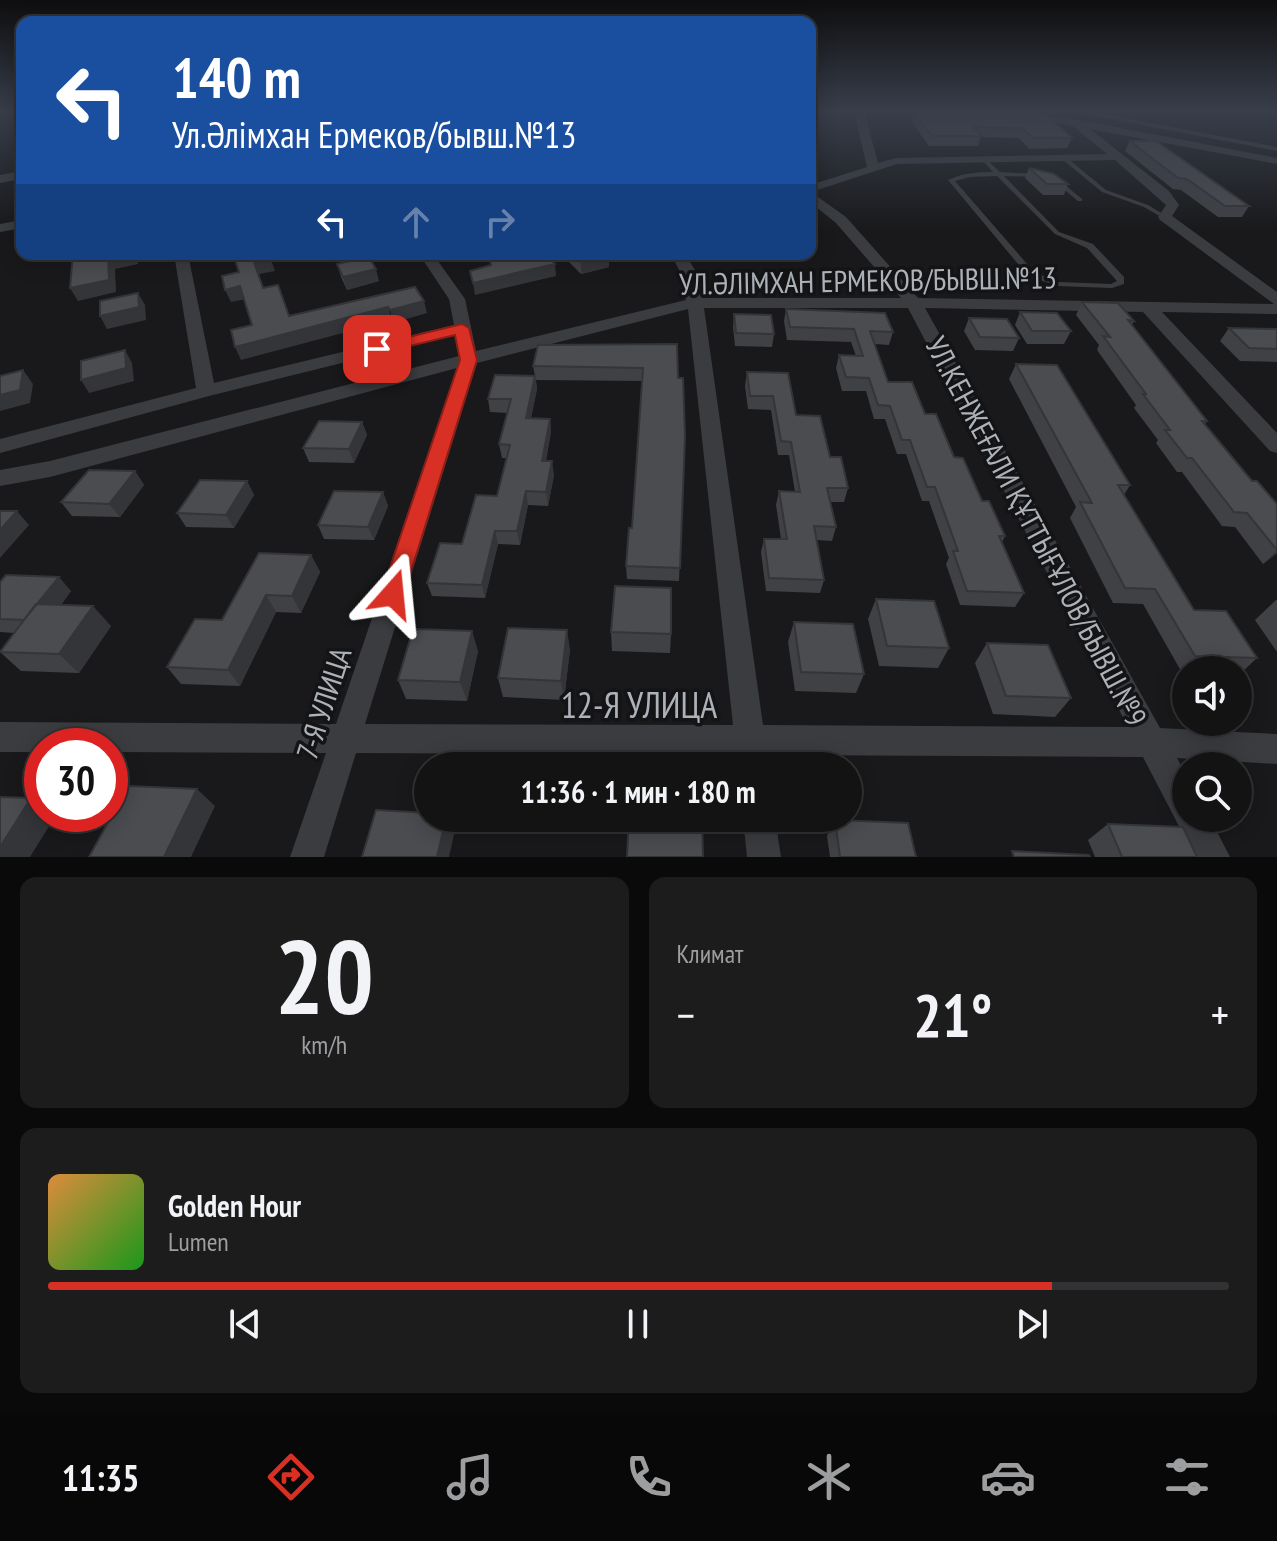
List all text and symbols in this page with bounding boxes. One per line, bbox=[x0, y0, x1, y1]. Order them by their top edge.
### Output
text: 140 m bbox=[172, 41, 301, 113]
icon: left bbox=[40, 48, 144, 152]
text: Ул.Әлімхан Ермеков/бывш.№13 bbox=[172, 111, 576, 158]
icon: left bbox=[310, 200, 354, 244]
icon: ahead bbox=[394, 200, 438, 244]
icon: right bbox=[478, 200, 522, 244]
street label: УЛ.ӘЛІМХАН ЕРМЕКОВ/БЫВШ.№13 bbox=[679, 257, 1057, 303]
pin bbox=[343, 315, 411, 383]
icon: arrive bbox=[355, 327, 399, 371]
street label: УЛ.КЕНЖЕҒАЛИ ҚҰТТЫҒҰЛОВ/БЫВШ.№9 bbox=[917, 329, 1157, 733]
position arrow bbox=[351, 552, 435, 636]
street label: 7-Я УЛИЦА bbox=[287, 641, 360, 764]
map controls bbox=[1172, 656, 1252, 832]
button: sound bbox=[1172, 656, 1252, 736]
street label: 12-Я УЛИЦА bbox=[561, 681, 717, 728]
speed limit sign: 30 bbox=[24, 728, 128, 832]
button: search bbox=[1172, 752, 1252, 832]
text: 11:36 · 1 мин · 180 m bbox=[520, 772, 756, 811]
text: 20 bbox=[275, 908, 374, 1043]
text: Климат bbox=[677, 937, 743, 970]
text: 21° bbox=[913, 976, 992, 1054]
text: − bbox=[677, 986, 695, 1043]
text: + bbox=[1211, 986, 1229, 1043]
text: km/h bbox=[301, 1028, 347, 1061]
text: Golden Hour bbox=[168, 1186, 301, 1225]
text: Lumen bbox=[168, 1225, 229, 1258]
icon: previous bbox=[223, 1302, 267, 1346]
icon: pause bbox=[616, 1302, 660, 1346]
icon: next bbox=[1010, 1302, 1054, 1346]
icon: directions bbox=[263, 1449, 319, 1505]
icon: music bbox=[442, 1449, 498, 1505]
icon: phone bbox=[621, 1449, 677, 1505]
icon: climate bbox=[801, 1449, 857, 1505]
icon: car bbox=[980, 1449, 1036, 1505]
icon: filters bbox=[1159, 1449, 1215, 1505]
text: 11:35 bbox=[62, 1454, 140, 1501]

